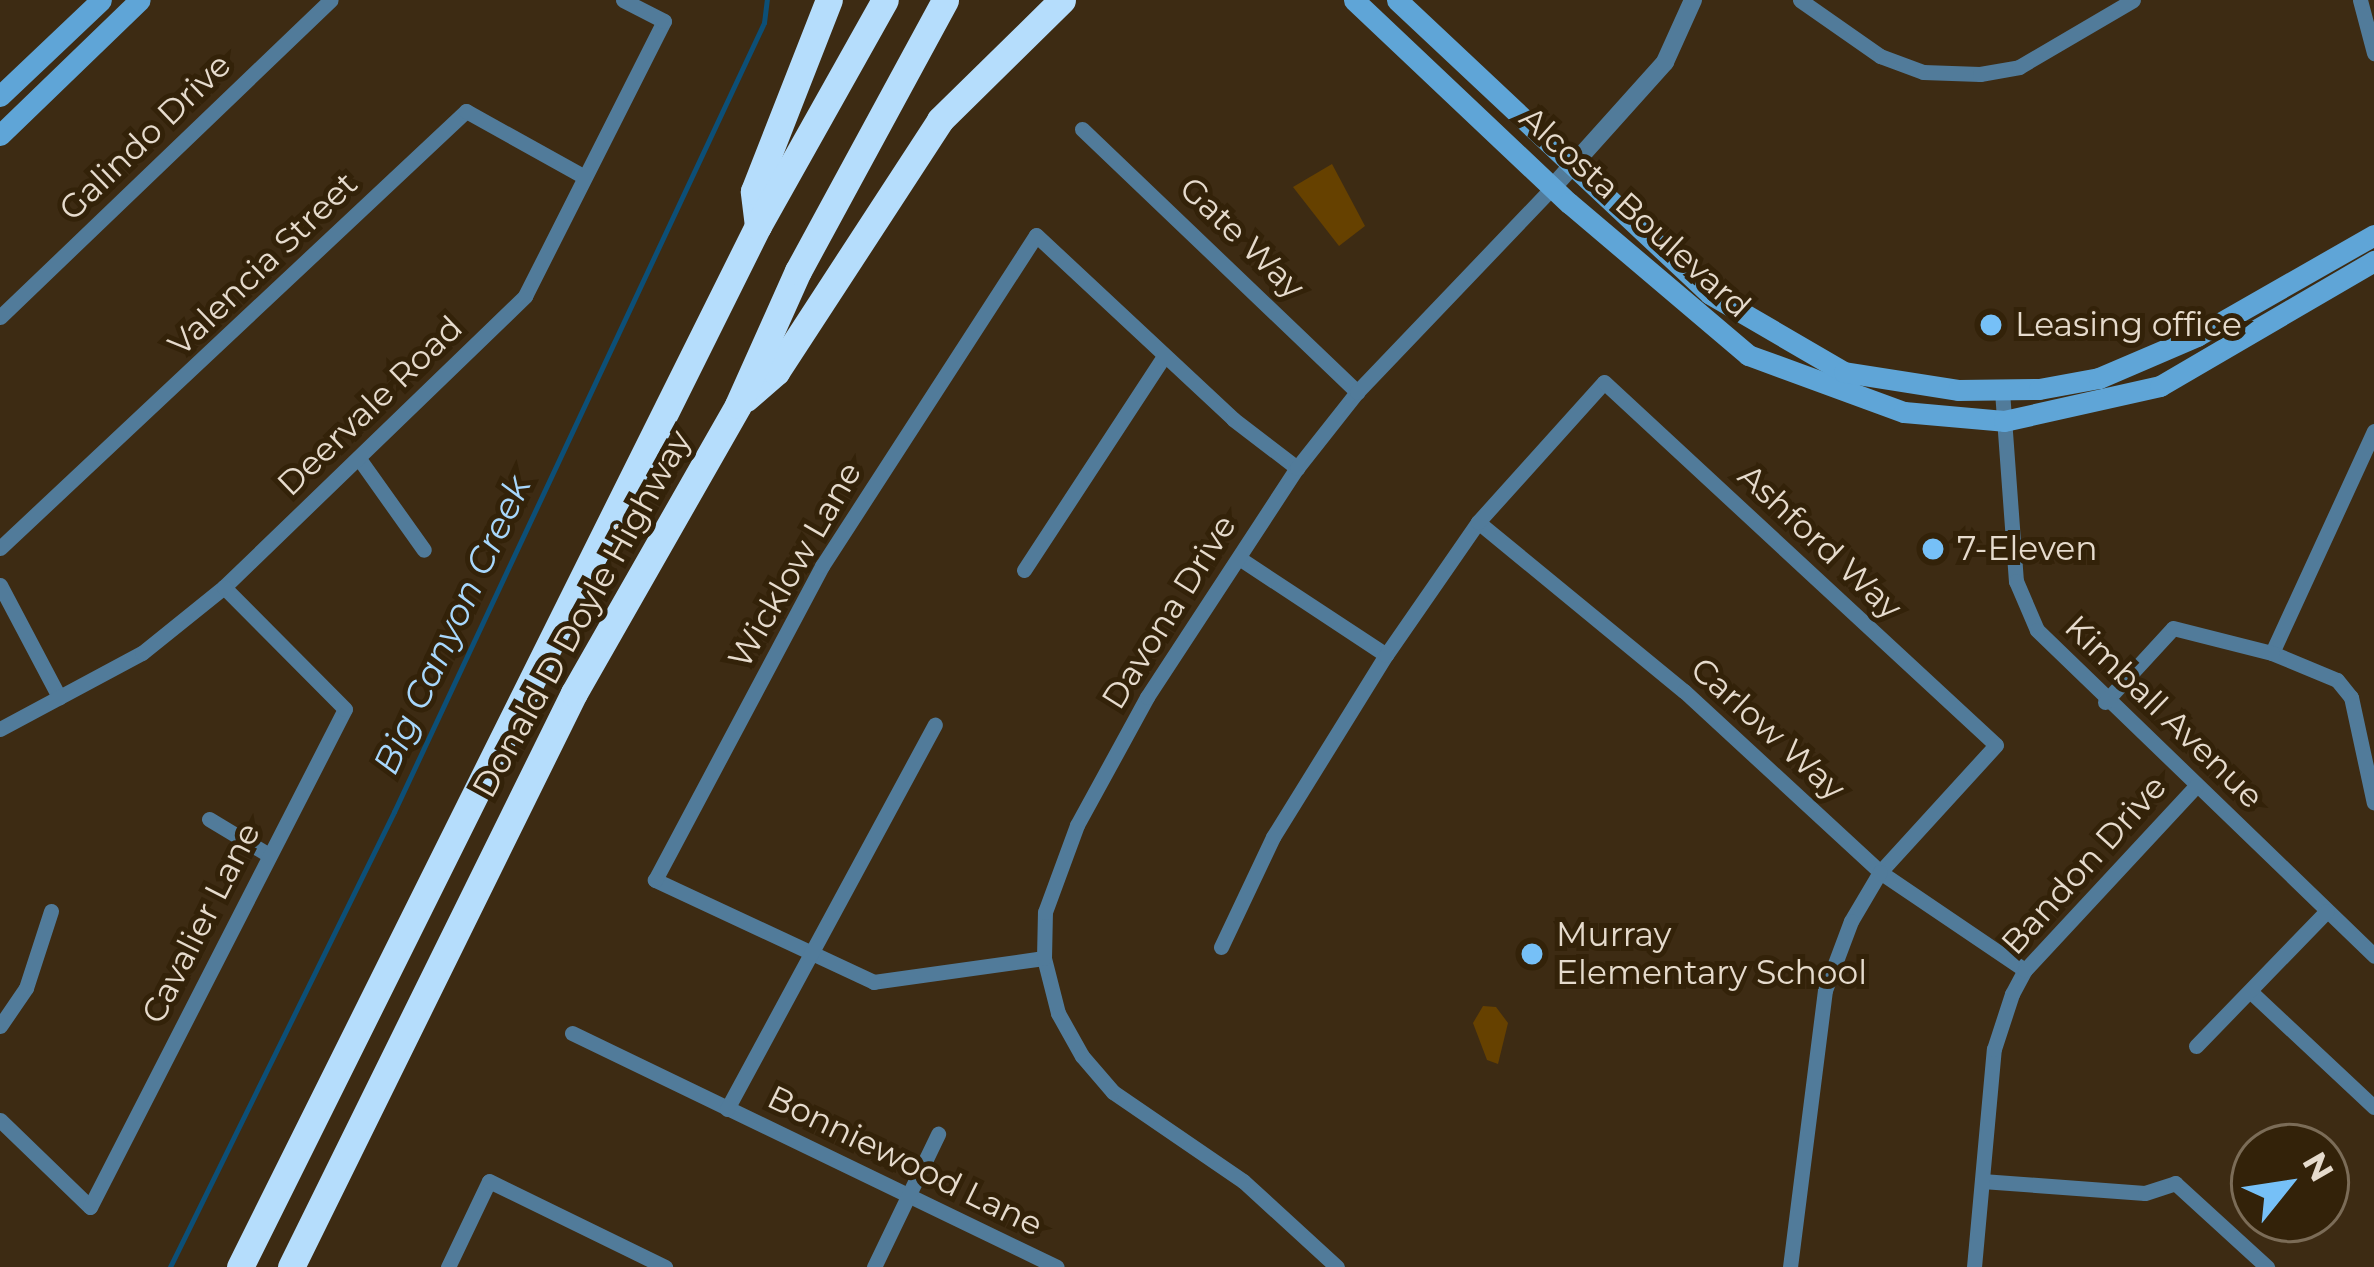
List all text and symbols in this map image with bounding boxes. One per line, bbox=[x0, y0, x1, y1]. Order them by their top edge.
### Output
street label: Galindo Drive bbox=[51, 45, 239, 229]
street label: Alcosta Boulevard bbox=[1512, 98, 1758, 326]
street label: Valencia Street bbox=[160, 164, 366, 364]
street label: Gate Way bbox=[1171, 169, 1313, 307]
place label: Leasing office bbox=[2015, 305, 2242, 345]
street label: Deervale Road bbox=[269, 308, 471, 504]
marker: Leasing office bbox=[1978, 312, 2004, 338]
street label: Donald D Doyle Highway bbox=[464, 423, 700, 805]
street label: Wicklow Lane bbox=[720, 455, 870, 675]
street label: Ashford Way bbox=[1730, 456, 1910, 628]
water label: Big Canyon Creek bbox=[364, 469, 540, 781]
street label: Davona Drive bbox=[1094, 508, 1244, 716]
place label: 7-Eleven bbox=[1957, 529, 2098, 569]
marker: 7-Eleven bbox=[1920, 536, 1946, 562]
street label: Kimball Avenue bbox=[2057, 607, 2271, 817]
street label: Carlow Way bbox=[1683, 649, 1853, 809]
street label: Bandon Drive bbox=[1993, 767, 2175, 963]
street label: Cavalier Lane bbox=[133, 816, 269, 1030]
place label: Murray Elementary School bbox=[1556, 915, 1867, 993]
marker: Murray Elementary School bbox=[1519, 941, 1545, 967]
street label: Bonniewood Lane bbox=[761, 1077, 1049, 1245]
north arrow bbox=[2230, 1123, 2350, 1243]
text: N bbox=[2295, 1145, 2343, 1188]

